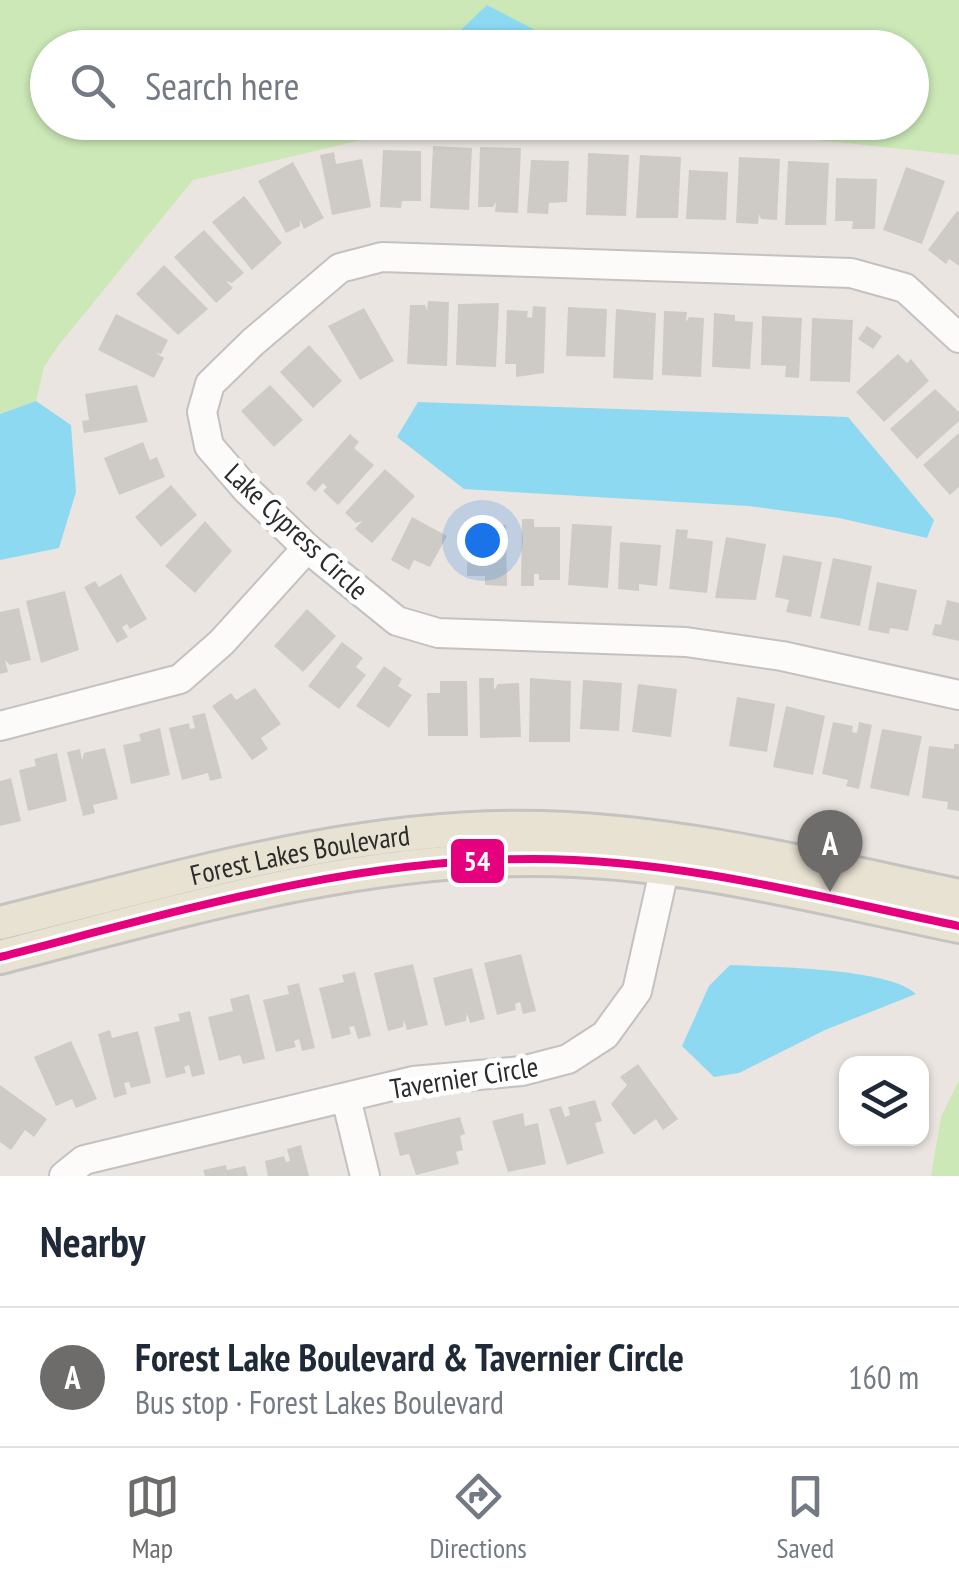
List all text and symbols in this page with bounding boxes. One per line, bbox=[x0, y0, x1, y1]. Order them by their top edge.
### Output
search box bbox=[30, 30, 929, 140]
icon: search bbox=[65, 58, 120, 113]
text: Search here bbox=[145, 61, 299, 110]
street label: Lake Cypress Circle bbox=[217, 455, 377, 607]
your location bbox=[457, 515, 508, 566]
pin: A bbox=[798, 810, 862, 892]
street label: Forest Lakes Boulevard bbox=[186, 816, 412, 893]
line badge: 54 bbox=[449, 837, 506, 885]
text: 54 bbox=[464, 842, 491, 879]
street label: Tavernier Circle bbox=[387, 1047, 541, 1107]
map controls bbox=[839, 1056, 929, 1146]
button: layers bbox=[839, 1056, 929, 1146]
text: Nearby bbox=[40, 1214, 145, 1269]
text: Forest Lake Boulevard & Tavernier Circle bbox=[135, 1332, 684, 1381]
text: A bbox=[64, 1356, 81, 1398]
text: 160 m bbox=[848, 1356, 919, 1398]
text: Bus stop · Forest Lakes Boulevard bbox=[135, 1381, 504, 1423]
tab: Map bbox=[125, 1469, 180, 1566]
tab: Directions bbox=[429, 1469, 527, 1566]
tab: Saved bbox=[776, 1469, 834, 1566]

